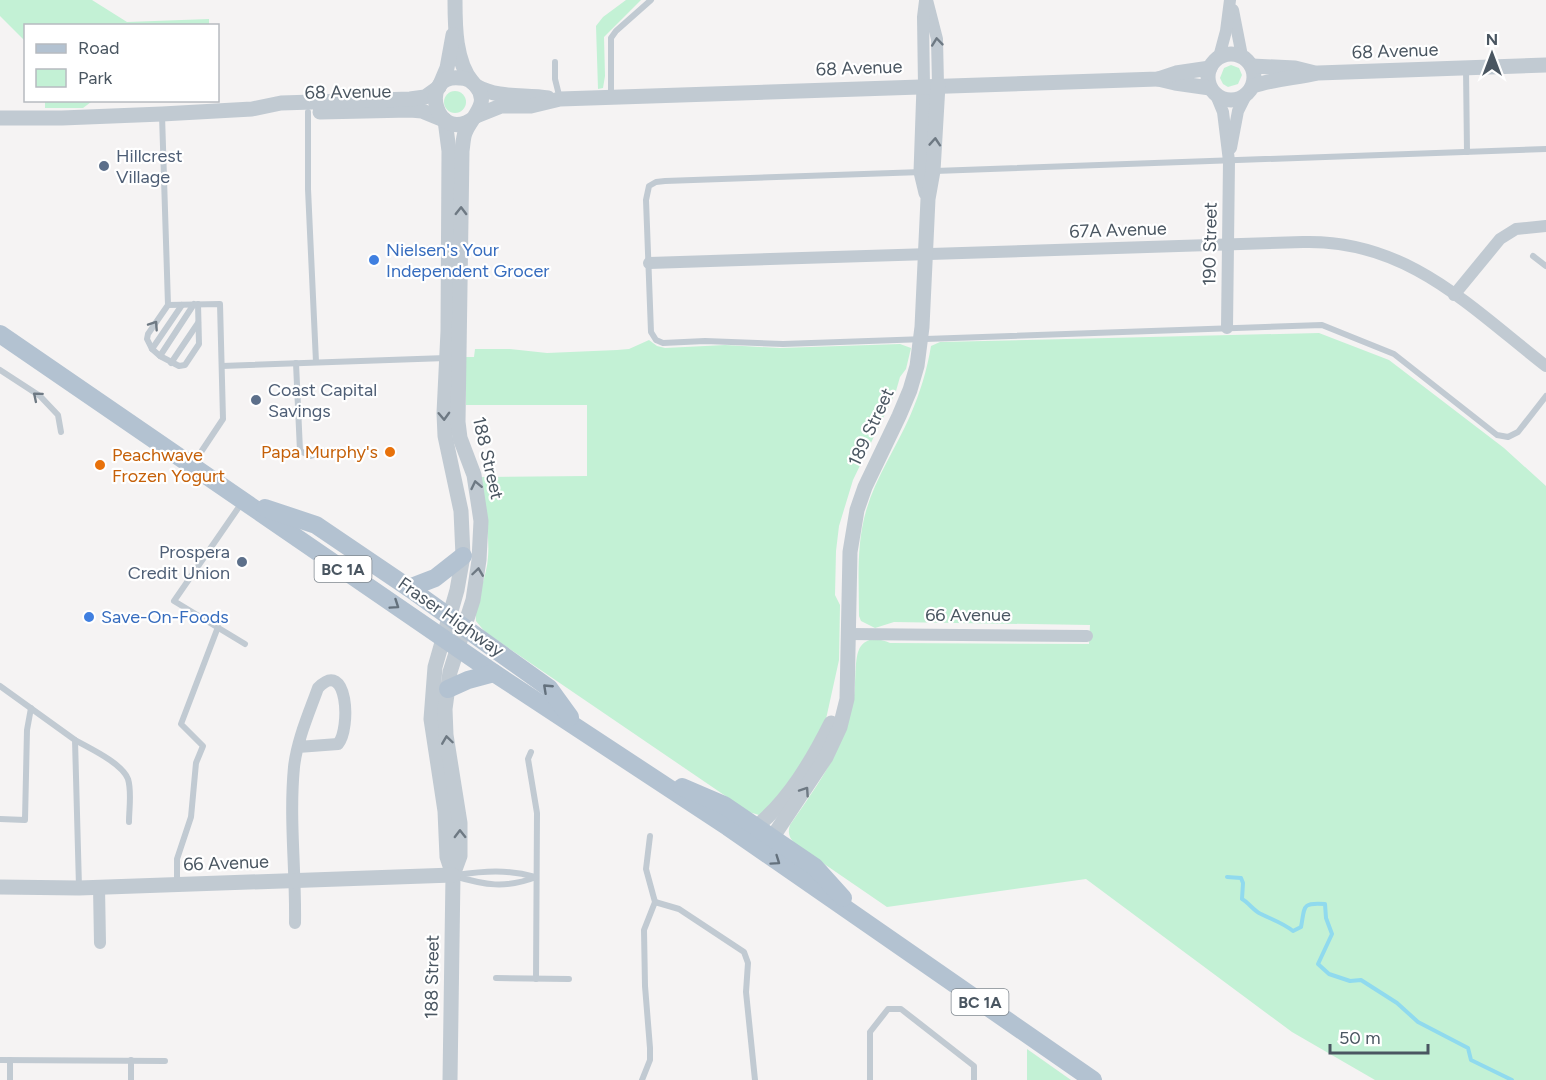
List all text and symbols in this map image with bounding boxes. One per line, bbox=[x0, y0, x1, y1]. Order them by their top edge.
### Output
legend bbox=[24, 24, 219, 102]
north arrow bbox=[1462, 24, 1522, 84]
text: N bbox=[1486, 30, 1498, 49]
text: Road bbox=[78, 37, 119, 59]
one-way arrow bbox=[931, 37, 944, 47]
street label: 68 Avenue bbox=[1351, 38, 1439, 64]
street label: 68 Avenue bbox=[815, 55, 903, 81]
text: Park bbox=[78, 67, 113, 89]
street label: 68 Avenue bbox=[305, 80, 392, 104]
one-way arrow bbox=[928, 138, 941, 147]
place label: Hillcrest Village bbox=[116, 145, 183, 188]
marker: Hillcrest Village bbox=[97, 159, 111, 173]
street label: 190 Street bbox=[1198, 202, 1222, 286]
one-way arrow bbox=[455, 206, 467, 215]
street label: 67A Avenue bbox=[1069, 217, 1167, 243]
place label: Nielsen's Your Independent Grocer bbox=[386, 239, 549, 282]
marker: Nielsen's Your Independent Grocer bbox=[367, 253, 381, 267]
one-way arrow bbox=[147, 321, 158, 332]
place label: Coast Capital Savings bbox=[268, 379, 377, 422]
street label: 189 Street bbox=[843, 384, 899, 470]
one-way arrow bbox=[33, 392, 44, 403]
marker: Coast Capital Savings bbox=[249, 393, 263, 407]
one-way arrow bbox=[438, 412, 451, 421]
street label: 188 Street bbox=[468, 414, 508, 502]
place label: Papa Murphy's bbox=[261, 441, 378, 463]
place label: Peachwave Frozen Yogurt bbox=[112, 444, 225, 487]
marker: Papa Murphy's bbox=[383, 445, 397, 459]
marker: Peachwave Frozen Yogurt bbox=[93, 458, 107, 472]
one-way arrow bbox=[470, 480, 483, 490]
place label: Prospera Credit Union bbox=[128, 541, 230, 584]
marker: Prospera Credit Union bbox=[235, 555, 249, 569]
road number: BC 1A bbox=[314, 556, 372, 582]
one-way arrow bbox=[471, 567, 483, 576]
street label: Fraser Highway bbox=[394, 572, 509, 662]
one-way arrow bbox=[389, 598, 400, 609]
street label: 66 Avenue bbox=[925, 604, 1011, 626]
place label: Save-On-Foods bbox=[101, 606, 229, 628]
marker: Save-On-Foods bbox=[82, 610, 96, 624]
one-way arrow bbox=[544, 684, 554, 695]
one-way arrow bbox=[442, 735, 454, 744]
one-way arrow bbox=[798, 786, 809, 797]
one-way arrow bbox=[454, 829, 466, 838]
street label: 66 Avenue bbox=[183, 851, 269, 875]
one-way arrow bbox=[770, 854, 781, 865]
street label: 188 Street bbox=[420, 934, 444, 1019]
road number: BC 1A bbox=[952, 989, 1008, 1015]
scale bar bbox=[1330, 1017, 1428, 1055]
text: 50 m bbox=[1339, 1027, 1381, 1049]

